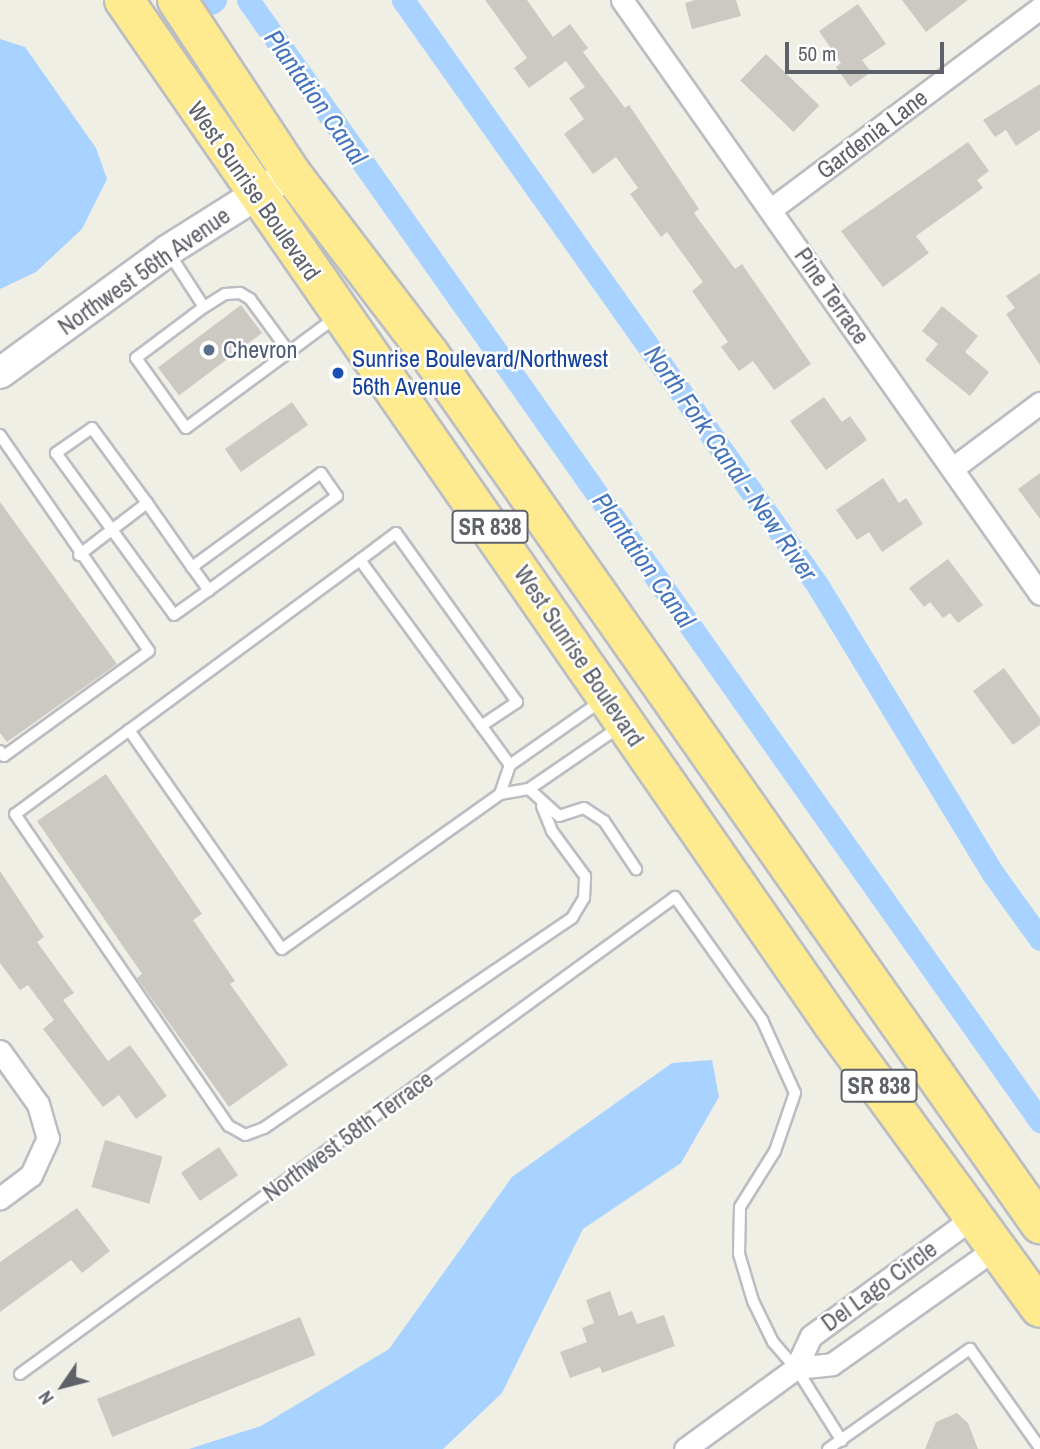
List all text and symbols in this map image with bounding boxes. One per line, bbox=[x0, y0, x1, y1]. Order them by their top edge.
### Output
water label: Plantation Canal bbox=[258, 23, 374, 171]
scale bar bbox=[788, 28, 947, 72]
text: 50 m bbox=[798, 39, 836, 68]
street label: Gardenia Lane bbox=[811, 83, 933, 185]
street label: West Sunrise Boulevard bbox=[181, 96, 327, 286]
street label: Northwest 56th Avenue bbox=[52, 201, 236, 341]
street label: Pine Terrace bbox=[788, 242, 876, 350]
place label: Chevron bbox=[223, 336, 297, 364]
water label: North Fork Canal - New River bbox=[638, 339, 824, 587]
marker: Chevron bbox=[201, 342, 217, 358]
place label: Sunrise Boulevard/Northwest 56th Avenue bbox=[352, 345, 608, 401]
marker: Sunrise Boulevard/Northwest 56th Avenue bbox=[330, 365, 346, 381]
water label: Plantation Canal bbox=[586, 486, 702, 634]
road number: SR 838 bbox=[452, 508, 528, 547]
street label: West Sunrise Boulevard bbox=[508, 560, 650, 752]
street label: Northwest 58th Terrace bbox=[257, 1065, 439, 1207]
road number: SR 838 bbox=[840, 1066, 917, 1106]
street label: Del Lago Circle bbox=[816, 1234, 942, 1338]
north arrow bbox=[28, 1351, 98, 1421]
text: N bbox=[32, 1386, 60, 1410]

